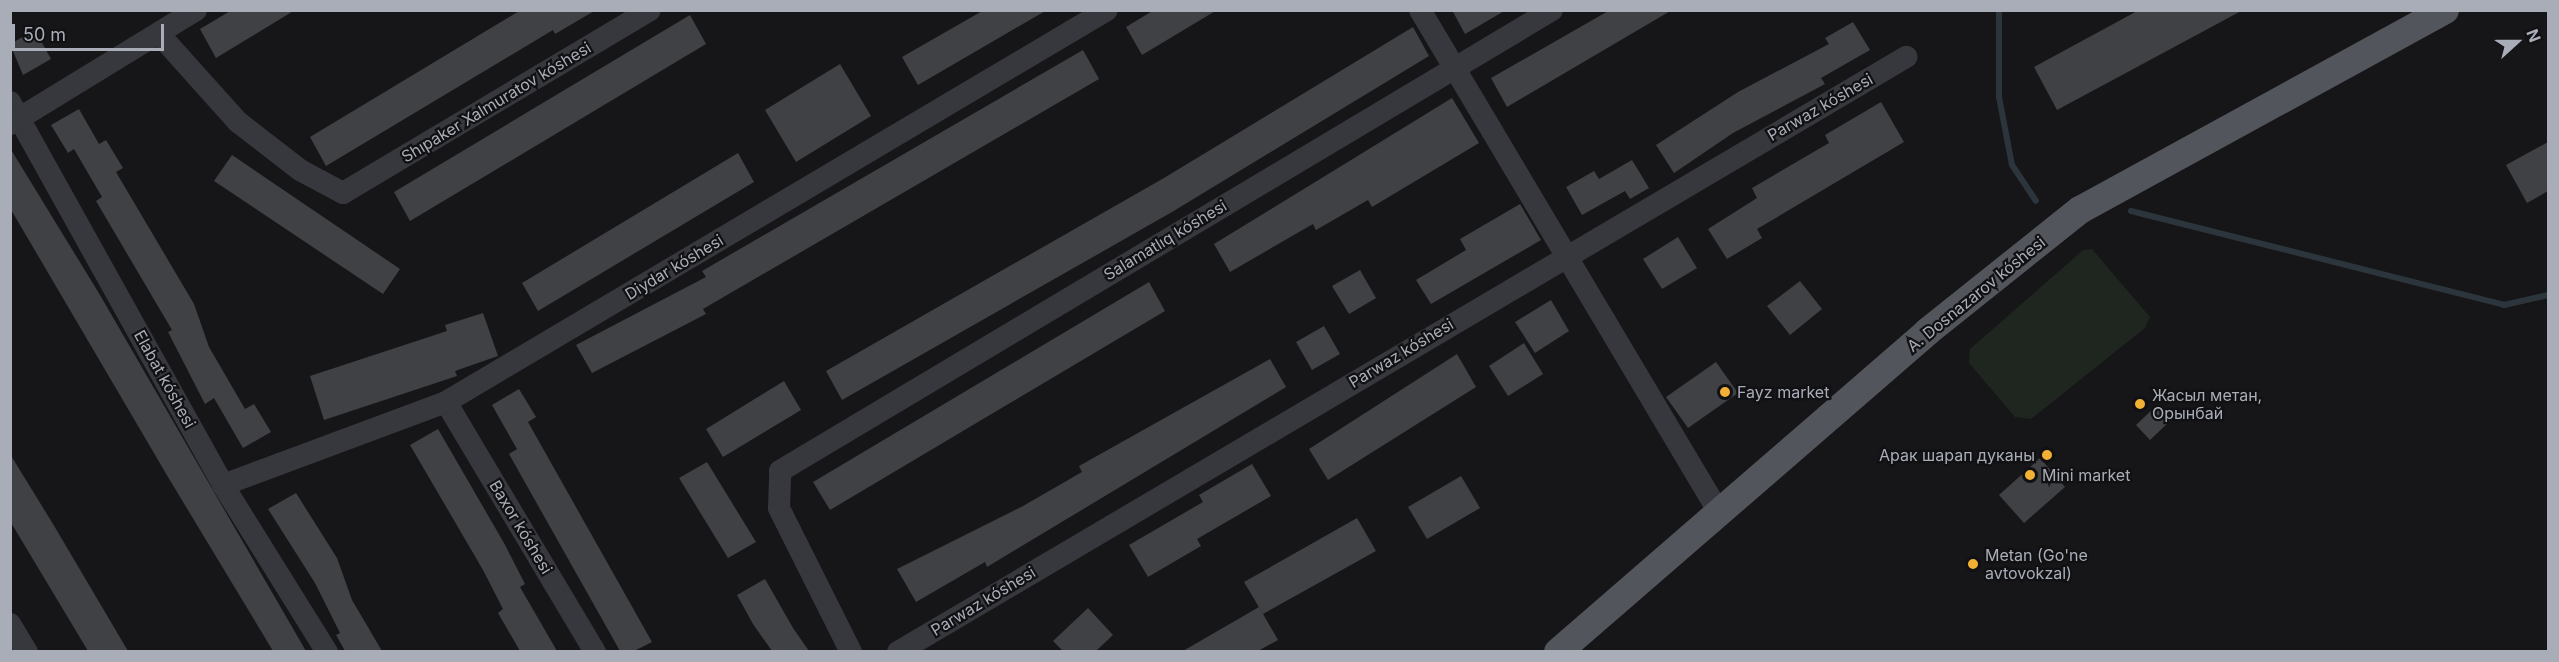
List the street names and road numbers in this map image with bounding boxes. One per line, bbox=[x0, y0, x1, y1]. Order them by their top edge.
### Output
street label: Shıpaker Xalmuratov kóshesi bbox=[398, 38, 594, 166]
street label: Parwaz kóshesi bbox=[1764, 69, 1876, 145]
street label: Salamatlıq kóshesi bbox=[1100, 196, 1230, 284]
street label: Diydar kóshesi bbox=[621, 230, 727, 304]
street label: A. Dosnazarov kóshesi bbox=[1903, 232, 2049, 356]
street label: Parwaz kóshesi bbox=[1345, 314, 1457, 392]
street label: Elabat kóshesi bbox=[130, 327, 200, 431]
street label: Baxor kóshesi bbox=[486, 477, 556, 577]
street label: Parwaz kóshesi bbox=[927, 562, 1039, 640]

